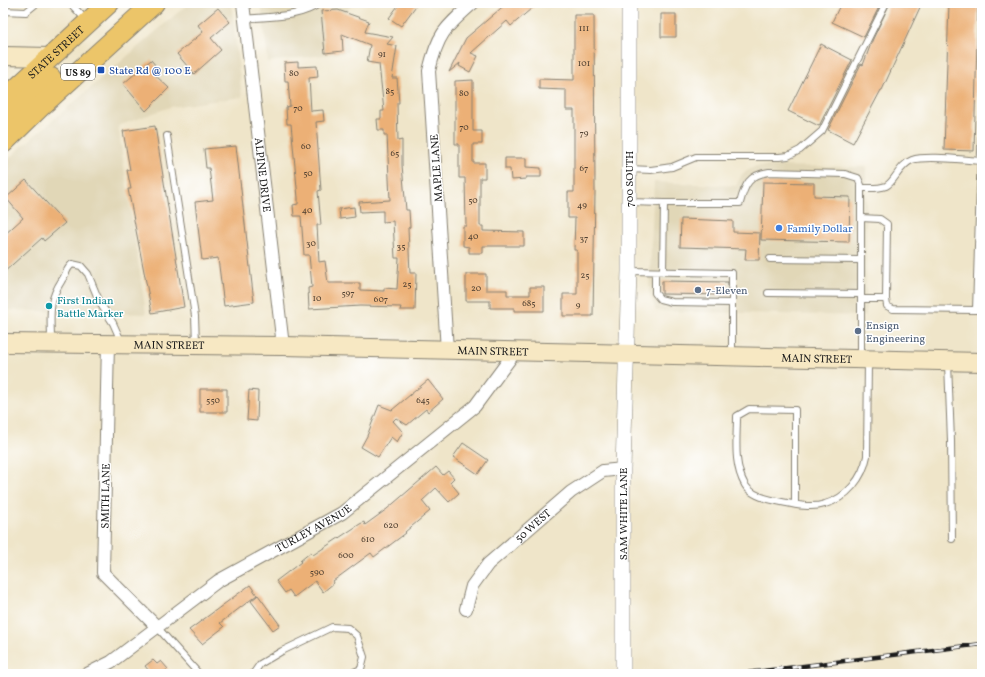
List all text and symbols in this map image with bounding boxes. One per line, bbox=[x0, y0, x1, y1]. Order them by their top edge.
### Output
house number: 111 bbox=[579, 22, 589, 35]
street label: STATE STREET bbox=[25, 23, 89, 83]
house number: 91 bbox=[378, 48, 386, 61]
house number: 101 bbox=[578, 57, 590, 70]
road number: US 89 bbox=[61, 64, 95, 80]
place label: State Rd @ 100 E bbox=[109, 64, 191, 79]
marker: State Rd @ 100 E bbox=[96, 65, 106, 75]
house number: 80 bbox=[289, 67, 300, 80]
house number: 85 bbox=[386, 85, 394, 98]
house number: 80 bbox=[459, 87, 470, 100]
house number: 70 bbox=[293, 102, 303, 115]
house number: 70 bbox=[459, 121, 469, 134]
house number: 79 bbox=[580, 127, 589, 140]
street label: MAPLE LANE bbox=[428, 133, 447, 202]
street label: ALPINE DRIVE bbox=[250, 137, 273, 213]
house number: 60 bbox=[301, 140, 312, 153]
house number: 65 bbox=[391, 147, 399, 160]
street label: 700 SOUTH bbox=[623, 151, 638, 207]
house number: 67 bbox=[580, 162, 588, 175]
house number: 50 bbox=[303, 167, 313, 180]
house number: 50 bbox=[468, 194, 478, 207]
house number: 49 bbox=[577, 199, 587, 212]
house number: 40 bbox=[302, 204, 313, 217]
place label: Family Dollar bbox=[787, 222, 853, 237]
marker: Family Dollar bbox=[774, 223, 784, 233]
house number: 40 bbox=[468, 230, 479, 243]
house number: 37 bbox=[580, 232, 588, 245]
house number: 30 bbox=[306, 237, 317, 250]
house number: 35 bbox=[397, 240, 405, 253]
house number: 25 bbox=[580, 269, 590, 282]
house number: 25 bbox=[402, 278, 412, 291]
house number: 20 bbox=[471, 282, 482, 295]
place label: 7-Eleven bbox=[706, 284, 748, 299]
marker: 7-Eleven bbox=[693, 285, 703, 295]
house number: 597 bbox=[341, 287, 355, 300]
house number: 10 bbox=[313, 292, 322, 305]
house number: 607 bbox=[374, 293, 388, 306]
place label: First Indian Battle Marker bbox=[57, 294, 124, 322]
house number: 685 bbox=[522, 297, 536, 310]
house number: 9 bbox=[576, 299, 581, 312]
marker: First Indian Battle Marker bbox=[44, 301, 54, 311]
place label: Ensign Engineering bbox=[866, 319, 926, 347]
marker: Ensign Engineering bbox=[853, 326, 863, 336]
street label: MAIN STREET bbox=[133, 338, 205, 354]
street label: MAIN STREET bbox=[457, 344, 529, 361]
street label: MAIN STREET bbox=[781, 351, 853, 368]
house number: 550 bbox=[206, 394, 221, 407]
house number: 645 bbox=[416, 394, 430, 407]
street label: SMITH LANE bbox=[98, 463, 115, 529]
street label: SAM WHITE LANE bbox=[617, 467, 632, 560]
street label: TURLEY AVENUE bbox=[273, 502, 356, 557]
street label: 50 WEST bbox=[512, 506, 555, 546]
house number: 620 bbox=[384, 519, 399, 532]
house number: 610 bbox=[361, 533, 375, 546]
house number: 600 bbox=[338, 549, 354, 562]
house number: 590 bbox=[310, 566, 325, 579]

